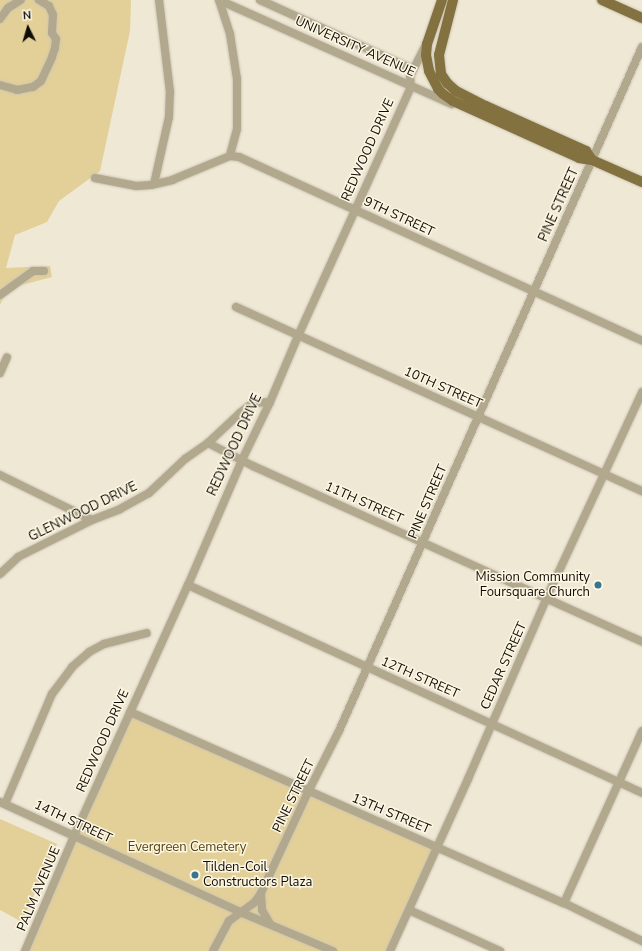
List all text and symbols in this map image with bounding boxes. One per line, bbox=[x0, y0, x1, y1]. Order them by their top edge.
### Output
north arrow bbox=[8, 8, 48, 48]
text: N bbox=[22, 8, 32, 23]
street label: UNIVERSITY AVENUE bbox=[292, 13, 418, 81]
street label: REDWOOD DRIVE bbox=[338, 96, 398, 204]
street label: PINE STREET bbox=[536, 166, 582, 244]
street label: 9TH STREET bbox=[361, 194, 437, 240]
street label: 10TH STREET bbox=[402, 364, 484, 412]
street label: REDWOOD DRIVE bbox=[204, 391, 266, 499]
street label: PINE STREET bbox=[405, 462, 451, 542]
street label: GLENWOOD DRIVE bbox=[26, 479, 140, 545]
street label: 11TH STREET bbox=[323, 479, 405, 527]
place label: Mission Community Foursquare Church bbox=[476, 570, 590, 601]
marker: Mission Community Foursquare Church bbox=[593, 580, 603, 590]
street label: CEDAR STREET bbox=[478, 620, 530, 712]
street label: 12TH STREET bbox=[379, 654, 461, 702]
street label: REDWOOD DRIVE bbox=[73, 687, 133, 795]
street label: PINE STREET bbox=[270, 757, 318, 835]
street label: 13TH STREET bbox=[349, 790, 433, 838]
street label: 14TH STREET bbox=[32, 797, 114, 847]
park label: Evergreen Cemetery bbox=[128, 839, 246, 855]
street label: PALM AVENUE bbox=[14, 844, 64, 934]
place label: Tilden-Coil Constructors Plaza bbox=[203, 860, 312, 891]
marker: Tilden-Coil Constructors Plaza bbox=[190, 870, 200, 880]

